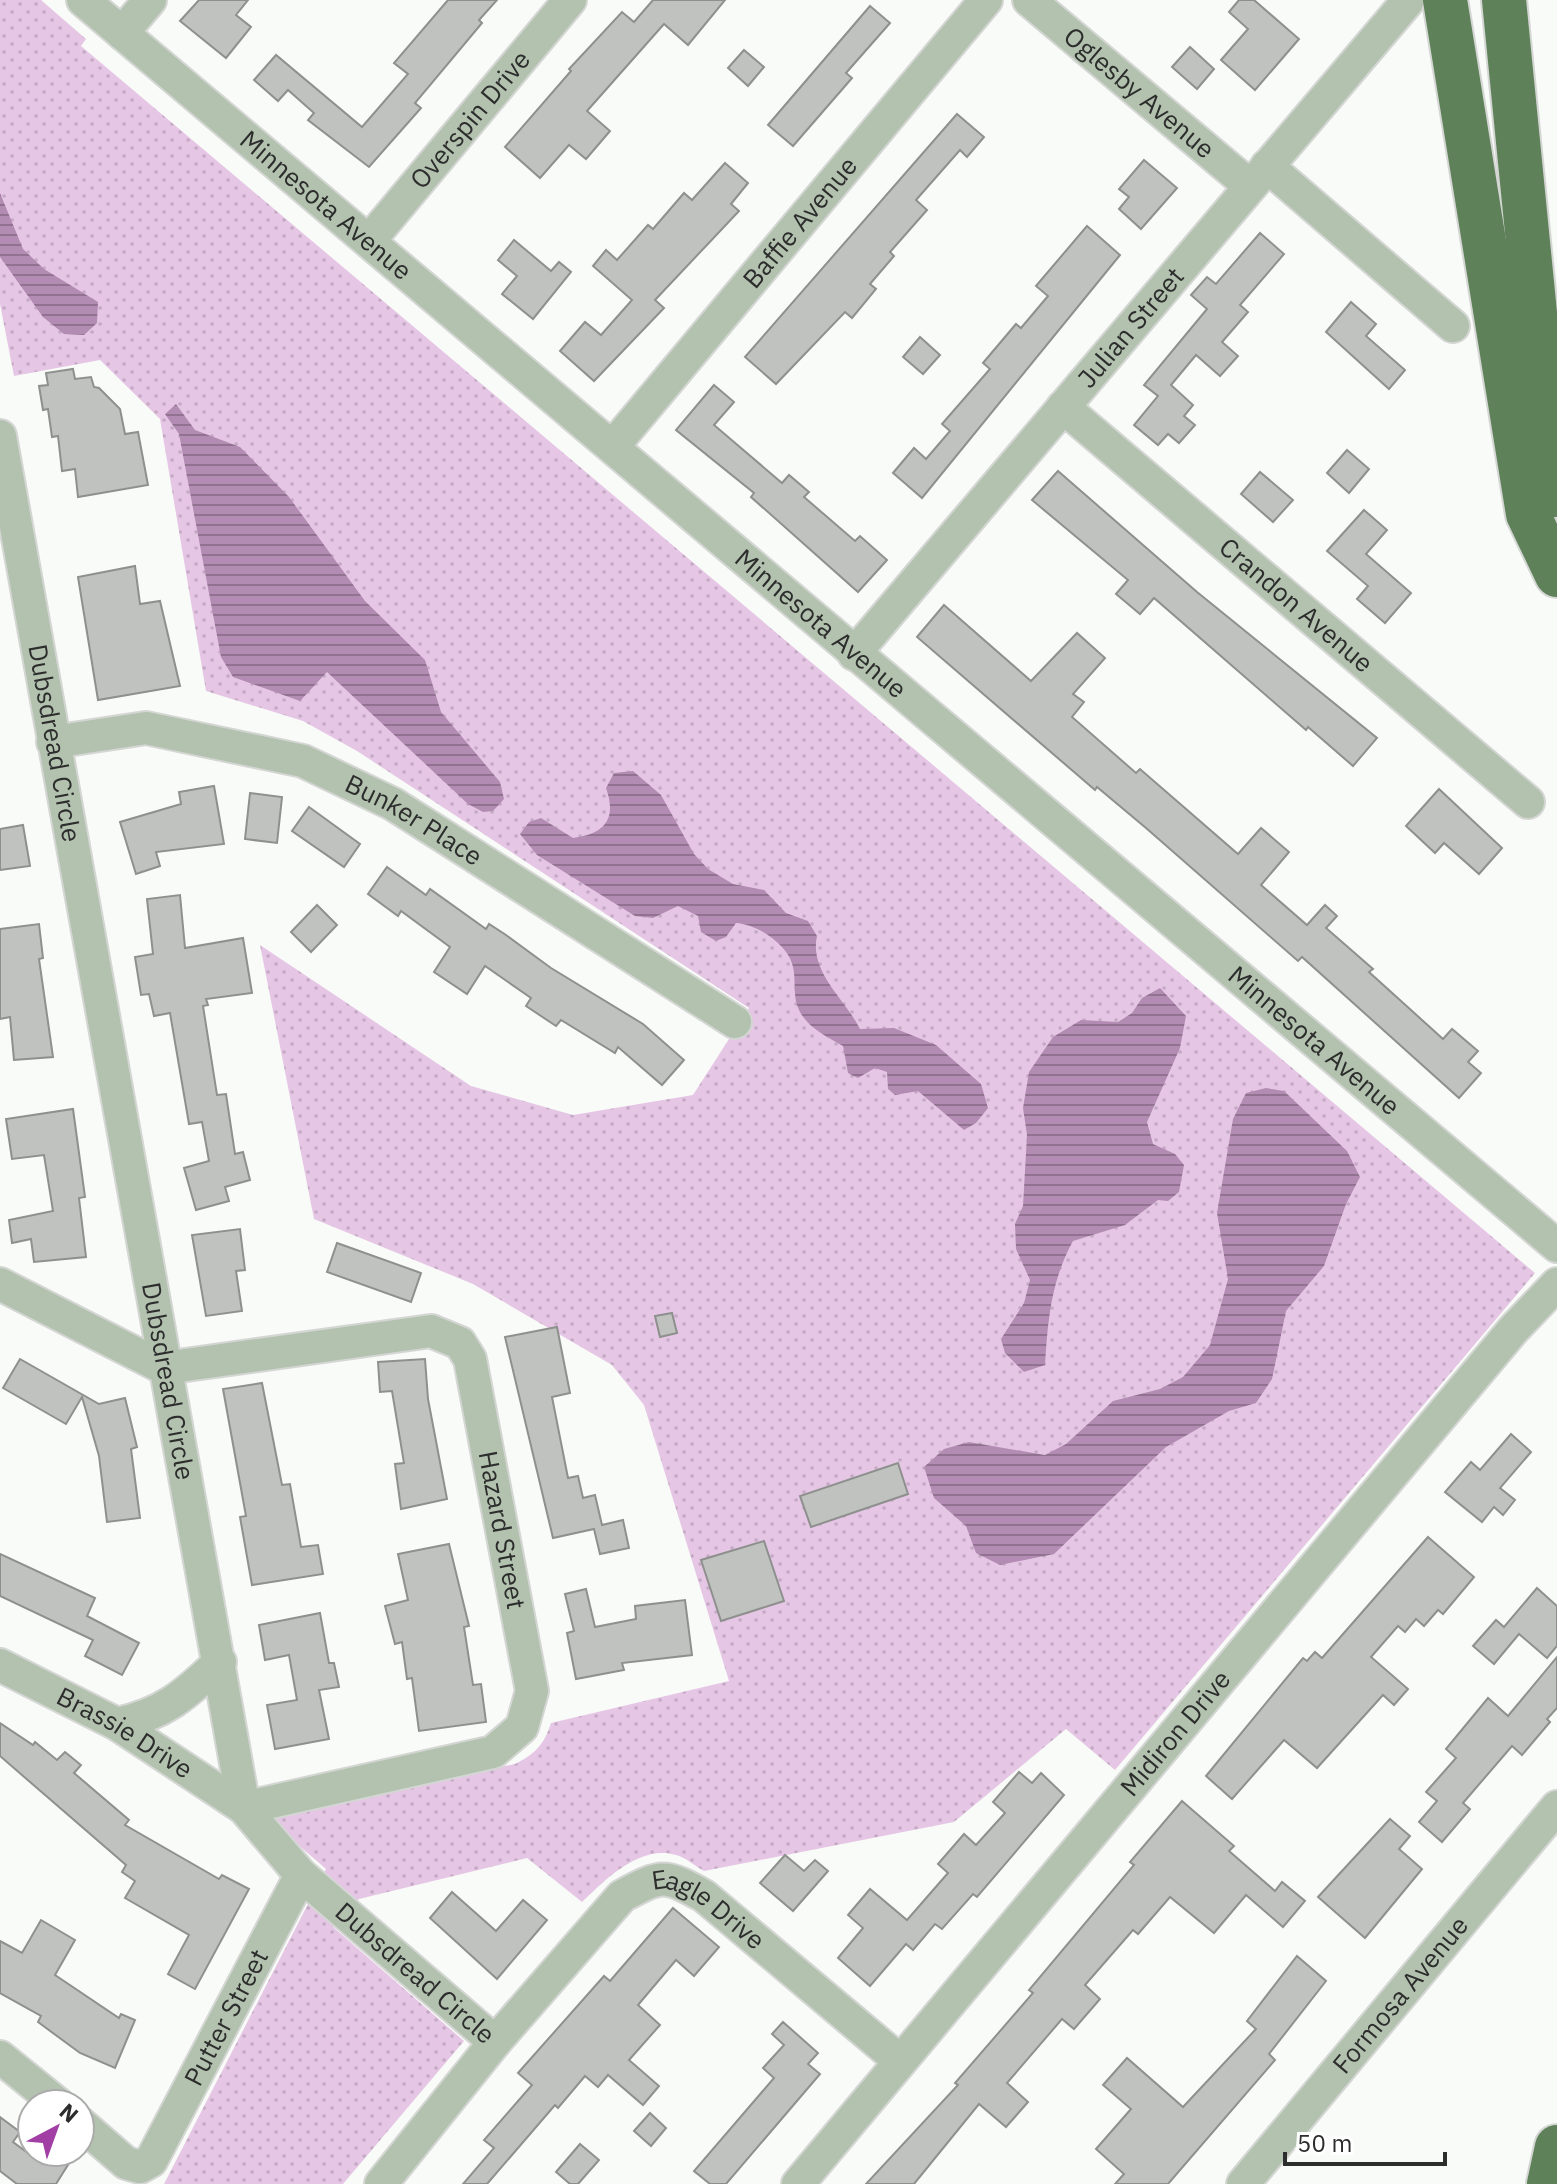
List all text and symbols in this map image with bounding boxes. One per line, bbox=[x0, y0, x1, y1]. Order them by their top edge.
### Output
street label: Oglesby Avenue bbox=[1057, 19, 1222, 165]
street label: Overspin Drive bbox=[402, 43, 537, 195]
street label: Minnesota Avenue bbox=[234, 122, 419, 287]
street label: Baffie Avenue bbox=[734, 149, 864, 295]
street label: Julian Street bbox=[1069, 260, 1191, 394]
street label: Crandon Avenue bbox=[1213, 529, 1381, 679]
street label: Minnesota Avenue bbox=[728, 541, 914, 705]
street label: Dubsdread Circle bbox=[21, 641, 90, 845]
street label: Bunker Place bbox=[340, 766, 489, 873]
street label: Minnesota Avenue bbox=[1222, 958, 1408, 1122]
street label: Dubsdread Circle bbox=[135, 1279, 203, 1483]
street label: Hazard Street bbox=[471, 1448, 534, 1612]
street label: Midiron Drive bbox=[1112, 1662, 1237, 1803]
street label: Brassie Drive bbox=[51, 1678, 200, 1786]
street label: Eagle Drive bbox=[649, 1861, 773, 1956]
street label: Dubsdread Circle bbox=[329, 1894, 503, 2051]
street label: Formosa Avenue bbox=[1324, 1909, 1475, 2080]
street label: Putter Street bbox=[175, 1943, 275, 2091]
north arrow bbox=[16, 2088, 96, 2168]
text: N bbox=[54, 2096, 85, 2129]
scale bar bbox=[1285, 2116, 1445, 2166]
text: 50 m bbox=[1297, 2127, 1352, 2159]

